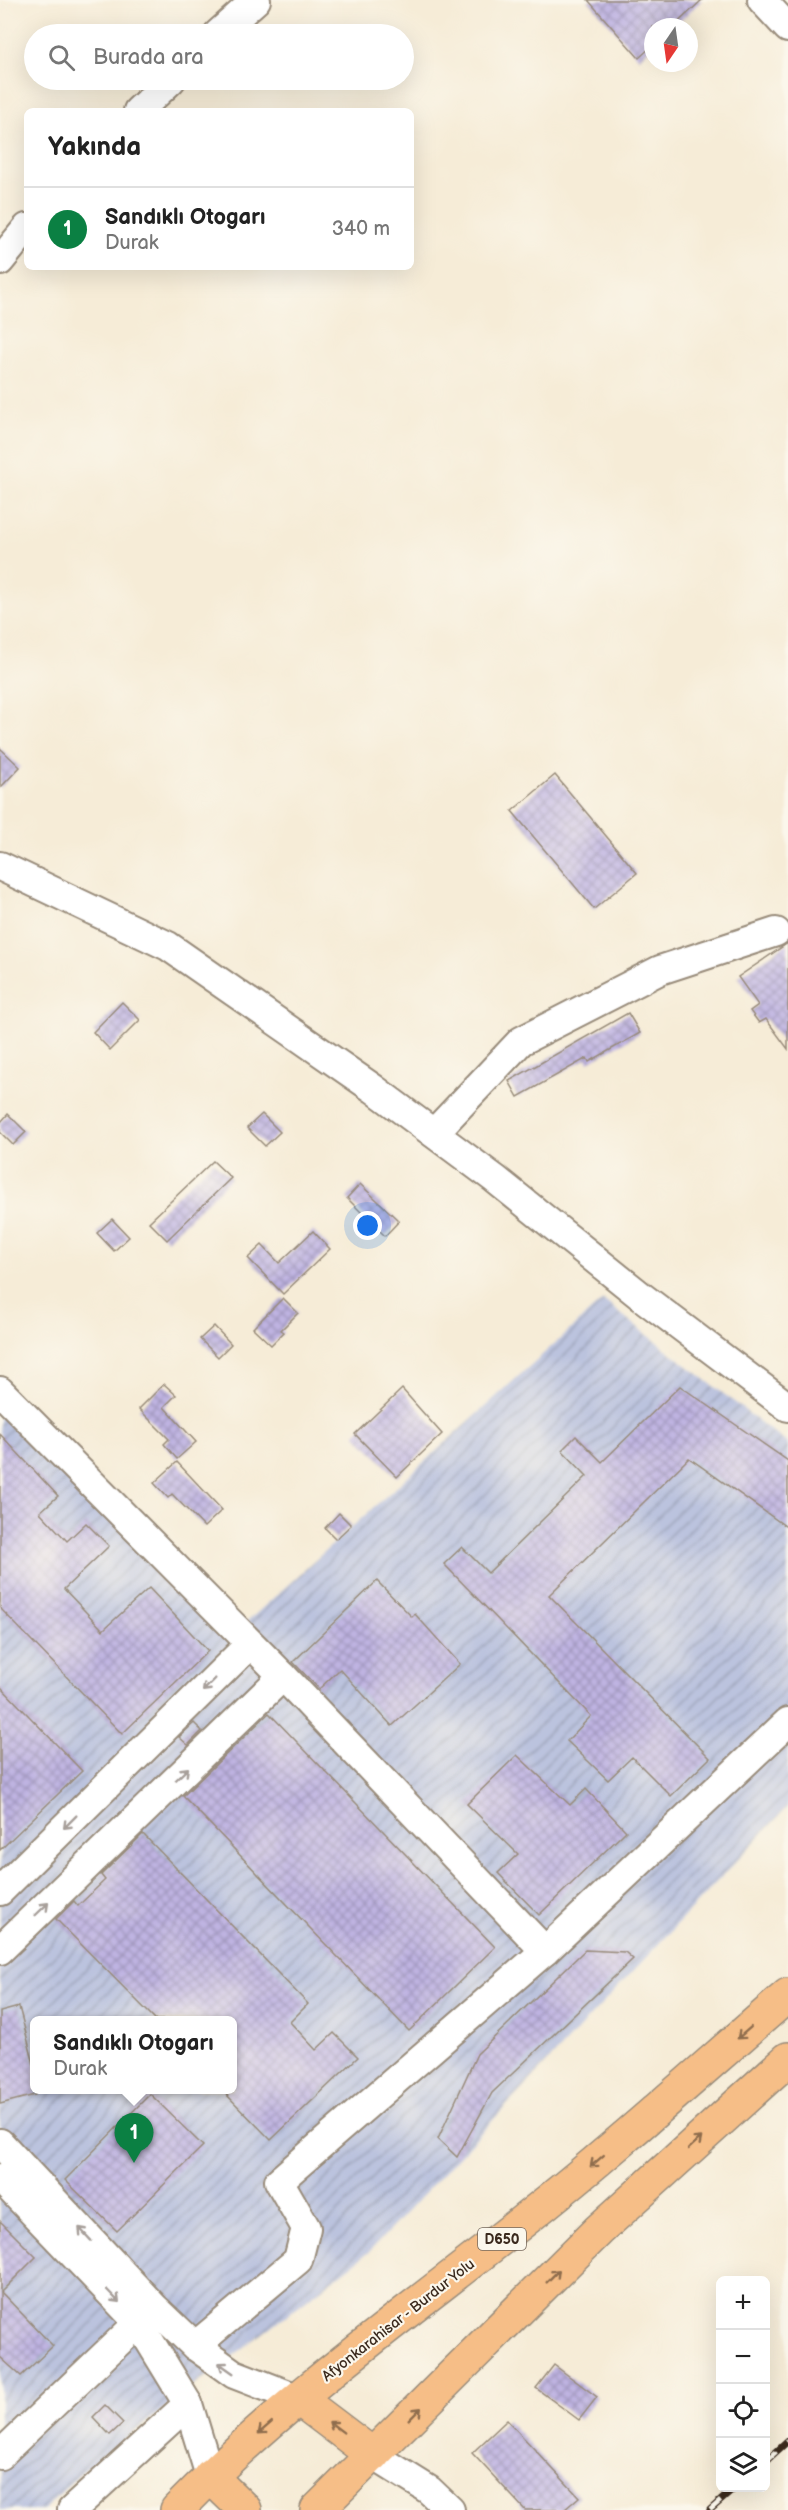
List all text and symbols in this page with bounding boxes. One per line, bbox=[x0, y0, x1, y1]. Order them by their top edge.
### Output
north arrow bbox=[644, 18, 698, 72]
search box bbox=[24, 24, 414, 90]
icon: search bbox=[45, 41, 78, 74]
text: Burada ara bbox=[93, 44, 204, 71]
text: Yakında bbox=[48, 132, 141, 163]
text: Sandıklı Otogarı bbox=[105, 204, 265, 231]
text: 1 bbox=[63, 217, 72, 241]
text: 340 m bbox=[332, 217, 390, 241]
text: Durak bbox=[105, 231, 159, 255]
your location bbox=[353, 1211, 382, 1240]
one-way arrow bbox=[201, 1677, 216, 1692]
one-way arrow bbox=[175, 1766, 190, 1781]
one-way arrow bbox=[63, 1815, 78, 1829]
one-way arrow bbox=[35, 1902, 50, 1916]
popup bbox=[30, 2016, 237, 2094]
one-way arrow bbox=[737, 2026, 752, 2040]
text: Sandıklı Otogarı bbox=[53, 2030, 214, 2057]
text: Durak bbox=[53, 2057, 107, 2081]
pin: 1 bbox=[114, 2114, 154, 2163]
one-way arrow bbox=[687, 2136, 702, 2150]
one-way arrow bbox=[589, 2154, 604, 2168]
one-way arrow bbox=[78, 2226, 93, 2241]
road number: D650 bbox=[478, 2228, 526, 2250]
street label: Afyonkarahisar - Burdur Yolu bbox=[318, 2255, 479, 2386]
one-way arrow bbox=[545, 2269, 560, 2284]
map controls bbox=[716, 2276, 770, 2492]
button: + bbox=[716, 2276, 770, 2330]
one-way arrow bbox=[106, 2288, 120, 2303]
button: − bbox=[716, 2330, 770, 2384]
one-way arrow bbox=[218, 2362, 235, 2374]
button: locate bbox=[716, 2384, 770, 2438]
one-way arrow bbox=[407, 2407, 422, 2421]
one-way arrow bbox=[258, 2421, 273, 2435]
one-way arrow bbox=[328, 2421, 344, 2434]
button: layers bbox=[716, 2438, 770, 2492]

